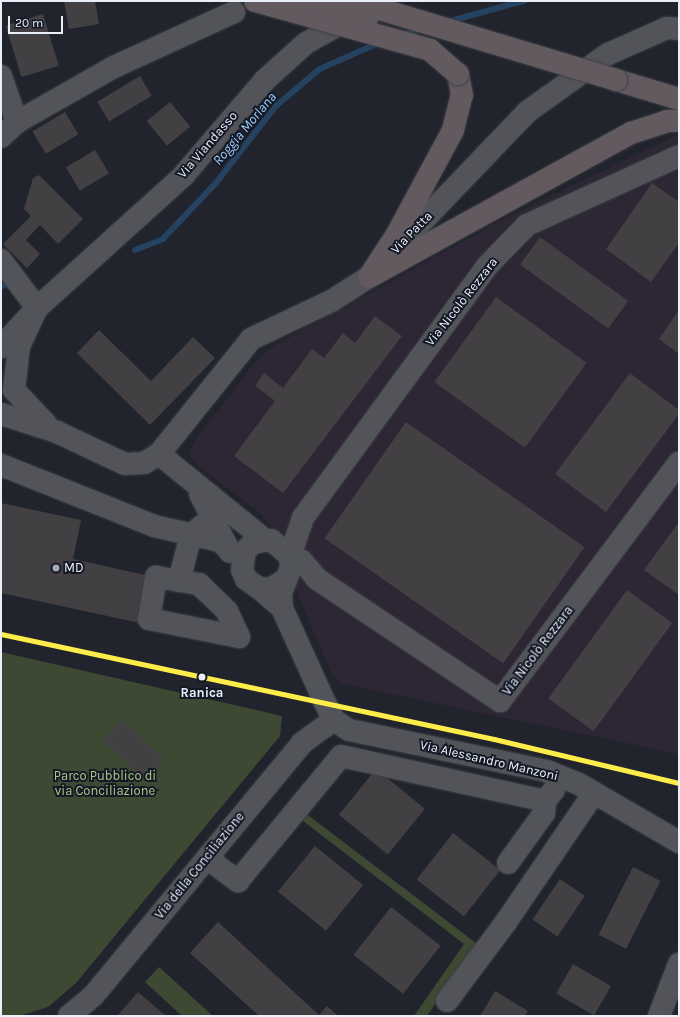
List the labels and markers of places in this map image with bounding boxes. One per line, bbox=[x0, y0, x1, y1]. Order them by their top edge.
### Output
place label: MD bbox=[64, 560, 84, 576]
marker: MD bbox=[51, 563, 61, 573]
marker: Ranica bbox=[195, 670, 209, 684]
place label: Ranica bbox=[181, 685, 223, 701]

